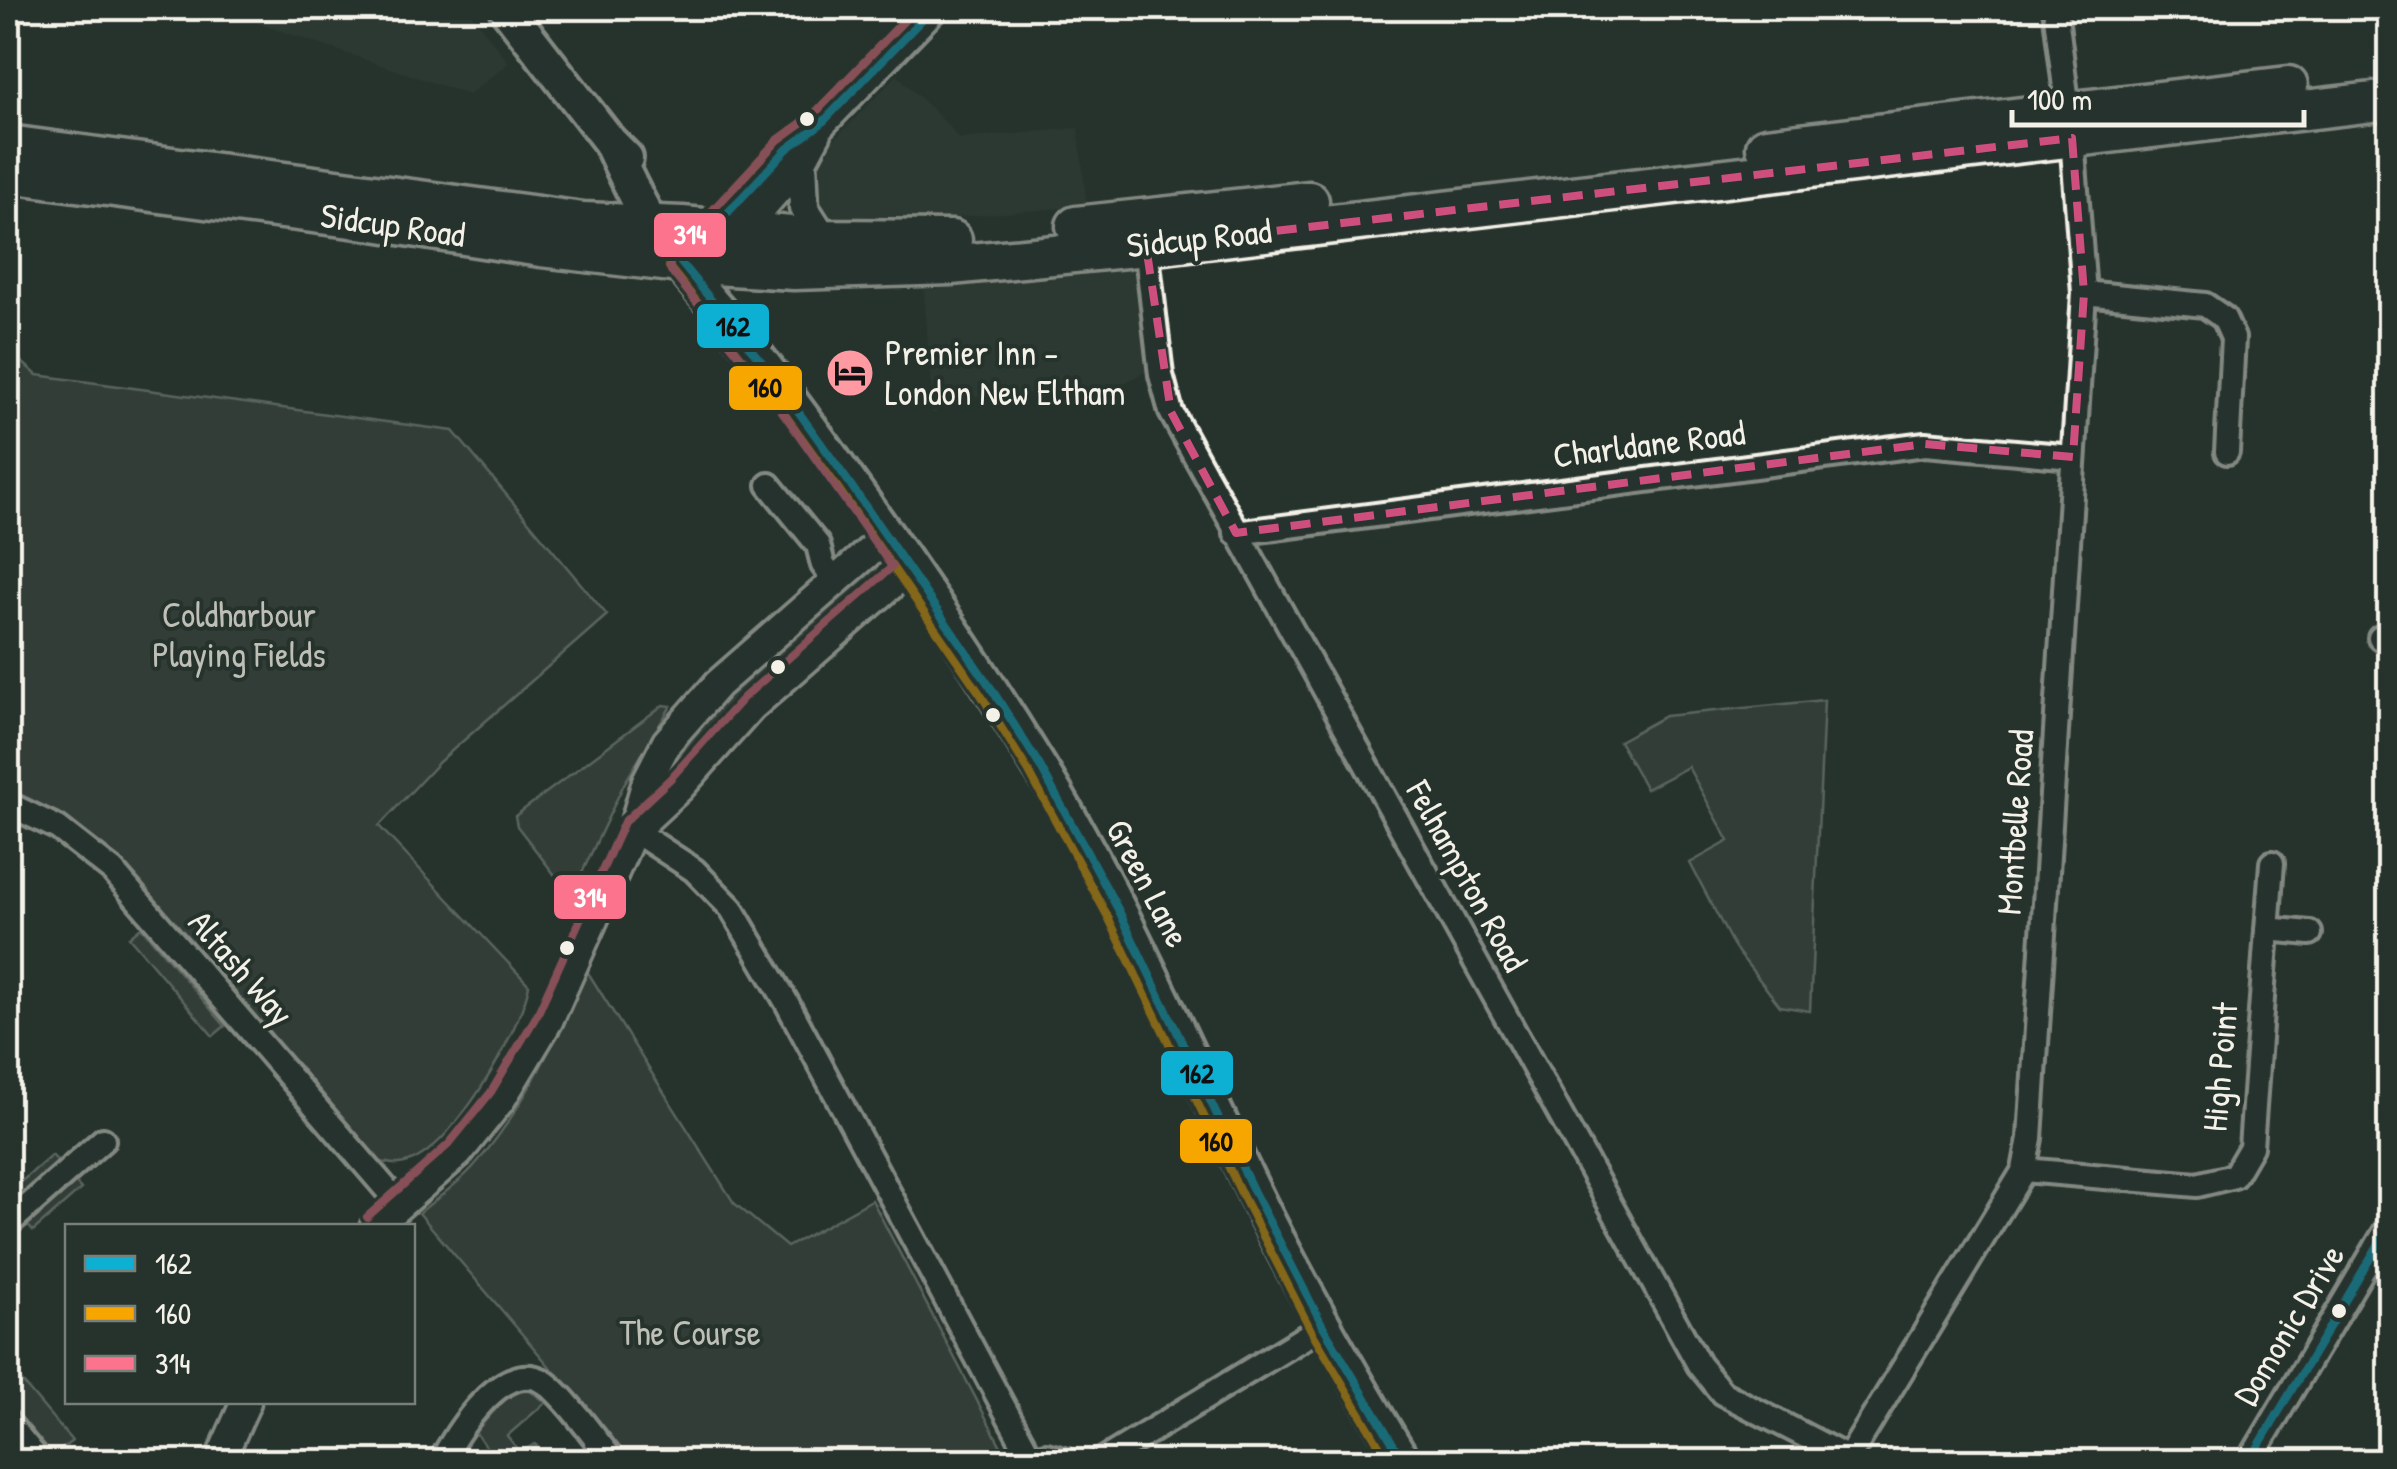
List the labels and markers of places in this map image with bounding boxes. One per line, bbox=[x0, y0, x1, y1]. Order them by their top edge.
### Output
unlabelled marker bbox=[797, 109, 817, 129]
place label: Premier Inn - London New Eltham bbox=[885, 329, 1125, 416]
hotel icon: Premier Inn - London New Eltham bbox=[824, 347, 876, 399]
unlabelled marker bbox=[768, 657, 788, 677]
unlabelled marker bbox=[983, 705, 1003, 725]
unlabelled marker bbox=[557, 938, 577, 958]
unlabelled marker bbox=[2329, 1301, 2349, 1321]

